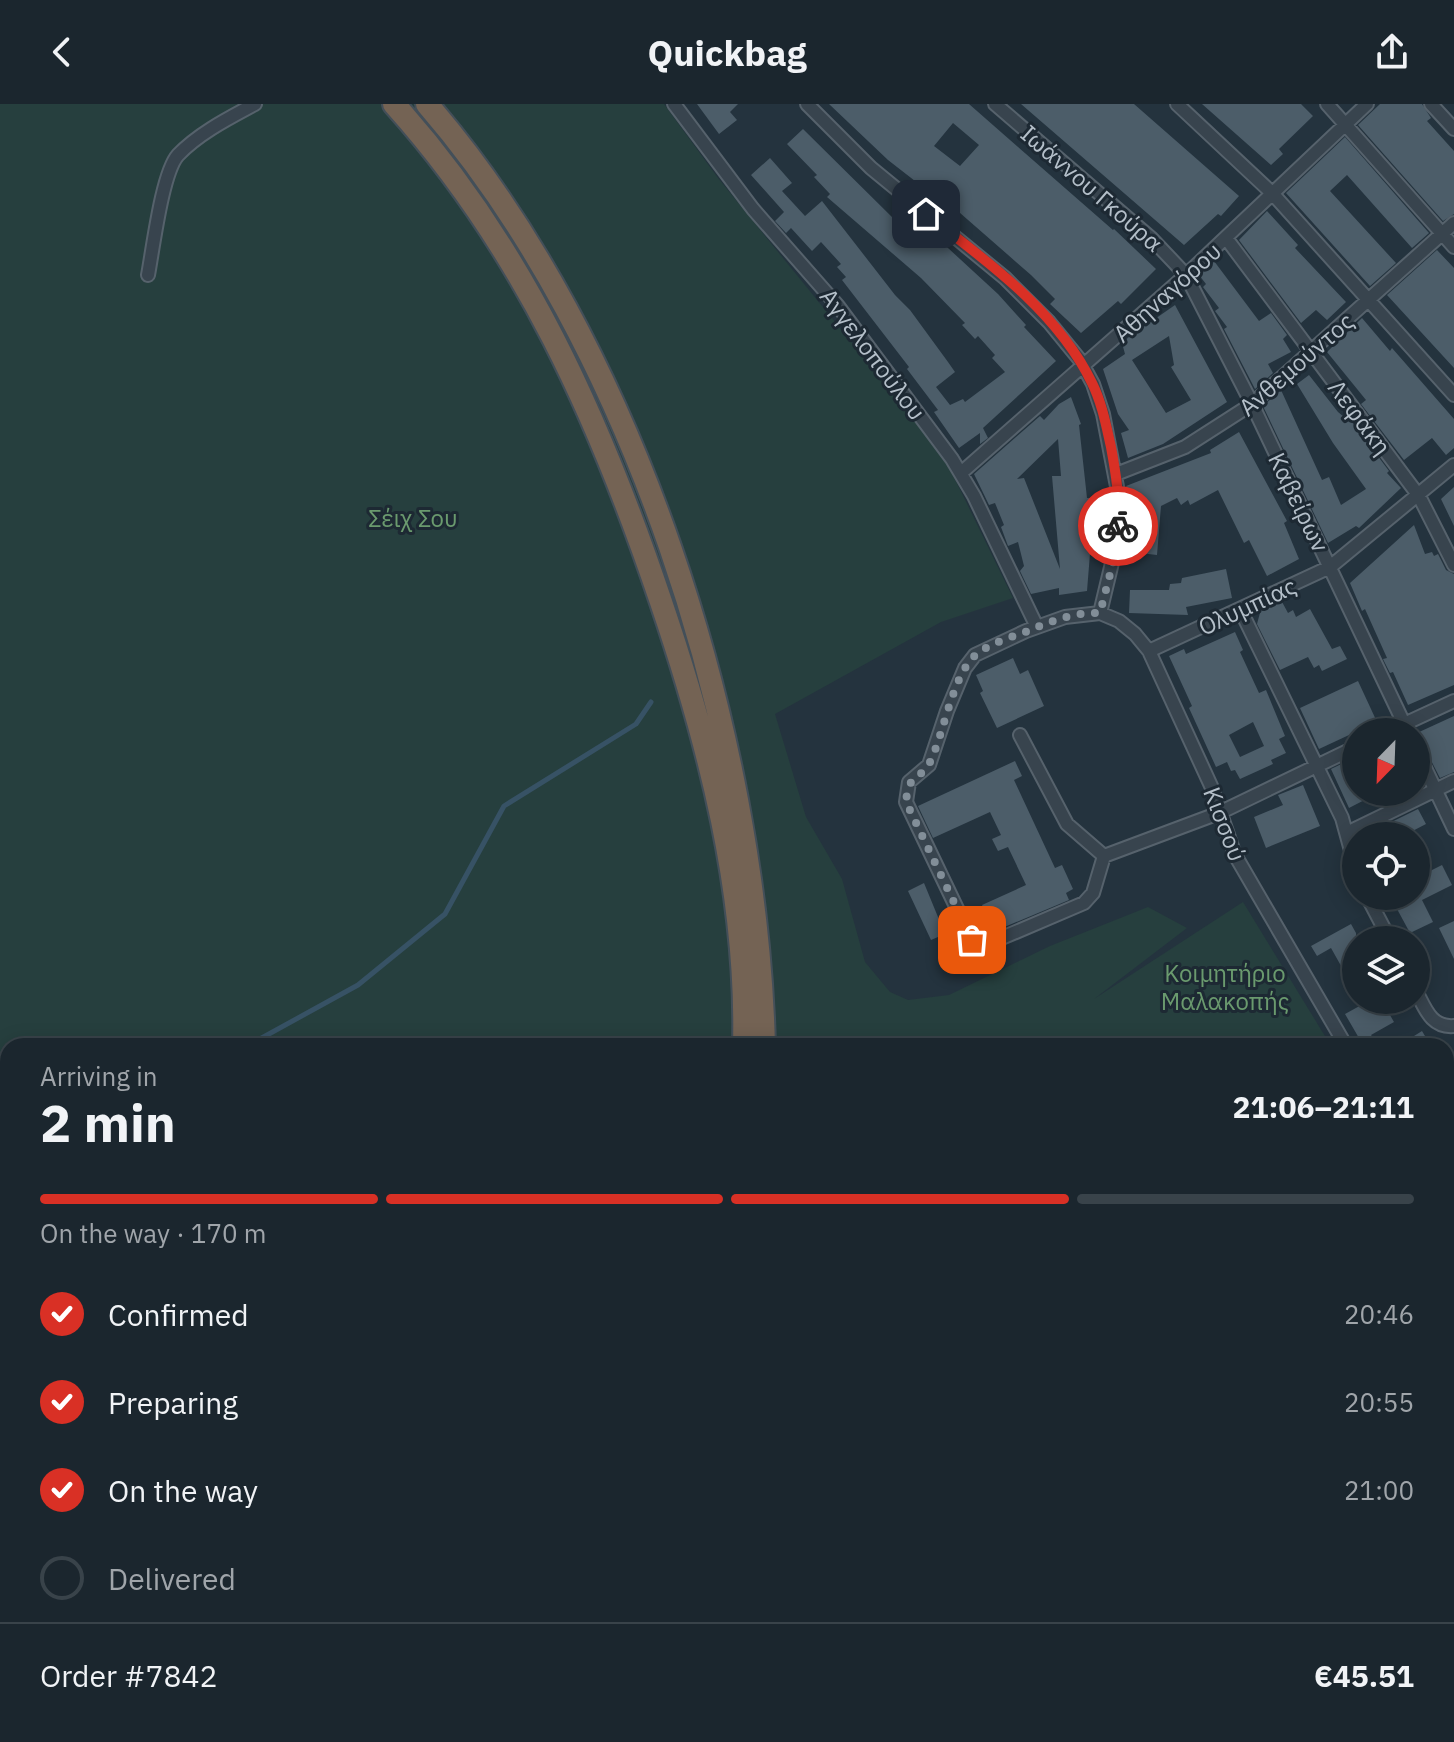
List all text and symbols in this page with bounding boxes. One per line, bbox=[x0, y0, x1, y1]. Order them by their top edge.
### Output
text: Quickbag bbox=[647, 29, 807, 76]
icon: back bbox=[40, 30, 84, 74]
icon: share bbox=[1370, 30, 1414, 74]
street label: Ιωάννου Γκούρα bbox=[1014, 117, 1170, 259]
pin bbox=[892, 180, 960, 248]
icon: home bbox=[904, 192, 948, 236]
street label: Αθηναγόρου bbox=[1106, 235, 1228, 349]
street label: Αγγελοπούλου bbox=[813, 282, 933, 426]
street label: Ανθεμούντος bbox=[1232, 305, 1360, 423]
street label: Λεφάκη bbox=[1321, 373, 1399, 461]
street label: Καβείρων bbox=[1261, 447, 1337, 557]
courier bbox=[1078, 486, 1158, 566]
park label: Σέιχ Σου bbox=[368, 502, 458, 534]
icon: bike bbox=[1096, 504, 1140, 548]
street label: Ολυμπίας bbox=[1193, 569, 1301, 643]
north arrow bbox=[1342, 718, 1430, 806]
map controls bbox=[1342, 718, 1430, 1014]
street label: Κισσού bbox=[1196, 782, 1254, 866]
button: locate bbox=[1342, 822, 1430, 910]
pin bbox=[938, 906, 1006, 974]
icon: bag bbox=[950, 918, 994, 962]
button: layers bbox=[1342, 926, 1430, 1014]
park label: Κοιμητήριο Μαλακοπής bbox=[1161, 957, 1289, 1017]
text: Arriving in bbox=[40, 1059, 157, 1093]
text: 21:06–21:11 bbox=[1233, 1087, 1414, 1126]
text: 2 min bbox=[40, 1089, 176, 1156]
text: On the way · 170 m bbox=[40, 1216, 266, 1250]
icon: check bbox=[40, 1292, 84, 1336]
text: Confirmed bbox=[108, 1295, 249, 1334]
text: 20:46 bbox=[1344, 1297, 1414, 1331]
icon: check bbox=[40, 1380, 84, 1424]
text: Preparing bbox=[108, 1383, 238, 1422]
text: 20:55 bbox=[1344, 1385, 1414, 1419]
icon: check bbox=[40, 1468, 84, 1512]
text: On the way bbox=[108, 1471, 258, 1510]
text: 21:00 bbox=[1344, 1473, 1414, 1507]
text: Delivered bbox=[108, 1559, 236, 1598]
text: Order #7842 bbox=[40, 1656, 217, 1695]
text: €45.51 bbox=[1314, 1656, 1414, 1695]

